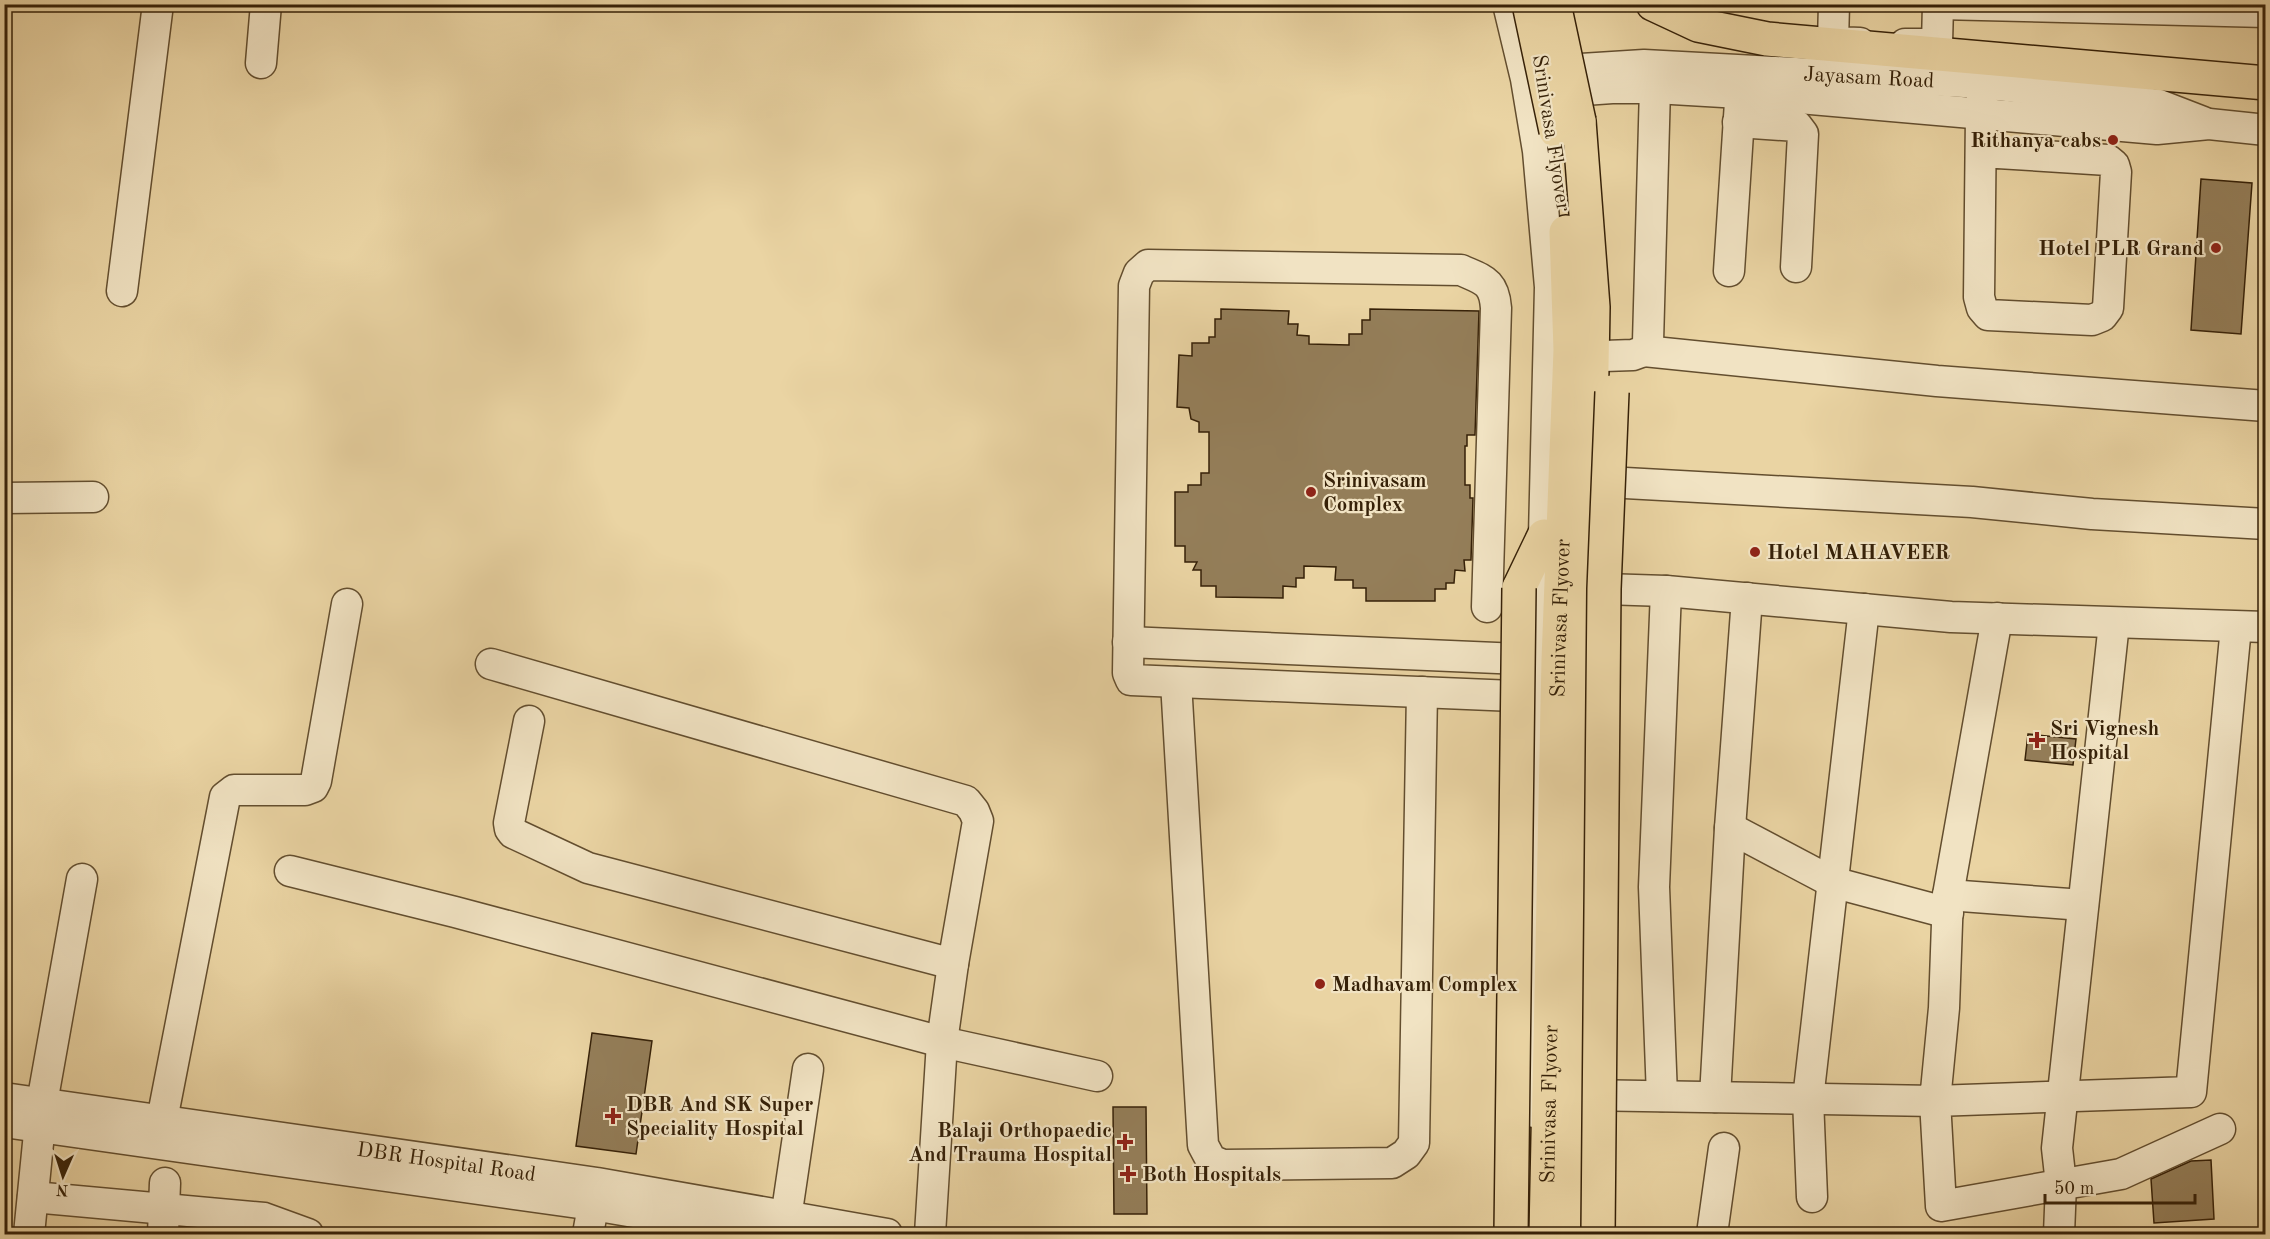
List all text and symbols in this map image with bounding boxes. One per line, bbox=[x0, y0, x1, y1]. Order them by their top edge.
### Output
street label: Srinivasa Flyover bbox=[1528, 53, 1573, 213]
street label: Jayasam Road bbox=[1803, 64, 1935, 92]
place label: Rithanya cabs bbox=[1970, 131, 2101, 152]
marker: Rithanya cabs bbox=[2106, 133, 2120, 147]
place label: Hotel PLR Grand bbox=[2038, 239, 2204, 260]
marker: Hotel PLR Grand bbox=[2209, 241, 2223, 255]
place label: Srinivasam Complex bbox=[1323, 471, 1427, 516]
marker: Srinivasam Complex bbox=[1304, 485, 1318, 499]
street label: Srinivasa Flyover bbox=[1548, 538, 1575, 698]
place label: Hotel MAHAVEER bbox=[1767, 543, 1950, 564]
marker: Hotel MAHAVEER bbox=[1748, 545, 1762, 559]
place label: Sri Vignesh Hospital bbox=[2050, 719, 2160, 764]
marker: Sri Vignesh Hospital bbox=[2028, 731, 2046, 749]
place label: Madhavam Complex bbox=[1332, 975, 1518, 996]
marker: Madhavam Complex bbox=[1313, 977, 1327, 991]
street label: Srinivasa Flyover bbox=[1538, 1024, 1562, 1184]
place label: DBR And SK Super Speciality Hospital bbox=[626, 1095, 813, 1140]
marker: DBR And SK Super Speciality Hospital bbox=[604, 1107, 622, 1125]
place label: Balaji Orthopaedic And Trauma Hospital bbox=[908, 1121, 1112, 1166]
marker: Balaji Orthopaedic And Trauma Hospital bbox=[1116, 1133, 1134, 1151]
street label: DBR Hospital Road bbox=[355, 1140, 537, 1186]
north arrow bbox=[33, 1146, 93, 1206]
marker: Both Hospitals bbox=[1119, 1165, 1137, 1183]
place label: Both Hospitals bbox=[1142, 1165, 1281, 1186]
scale bar bbox=[2045, 1167, 2195, 1205]
text: 50 m bbox=[2054, 1180, 2094, 1198]
text: N bbox=[55, 1181, 69, 1197]

